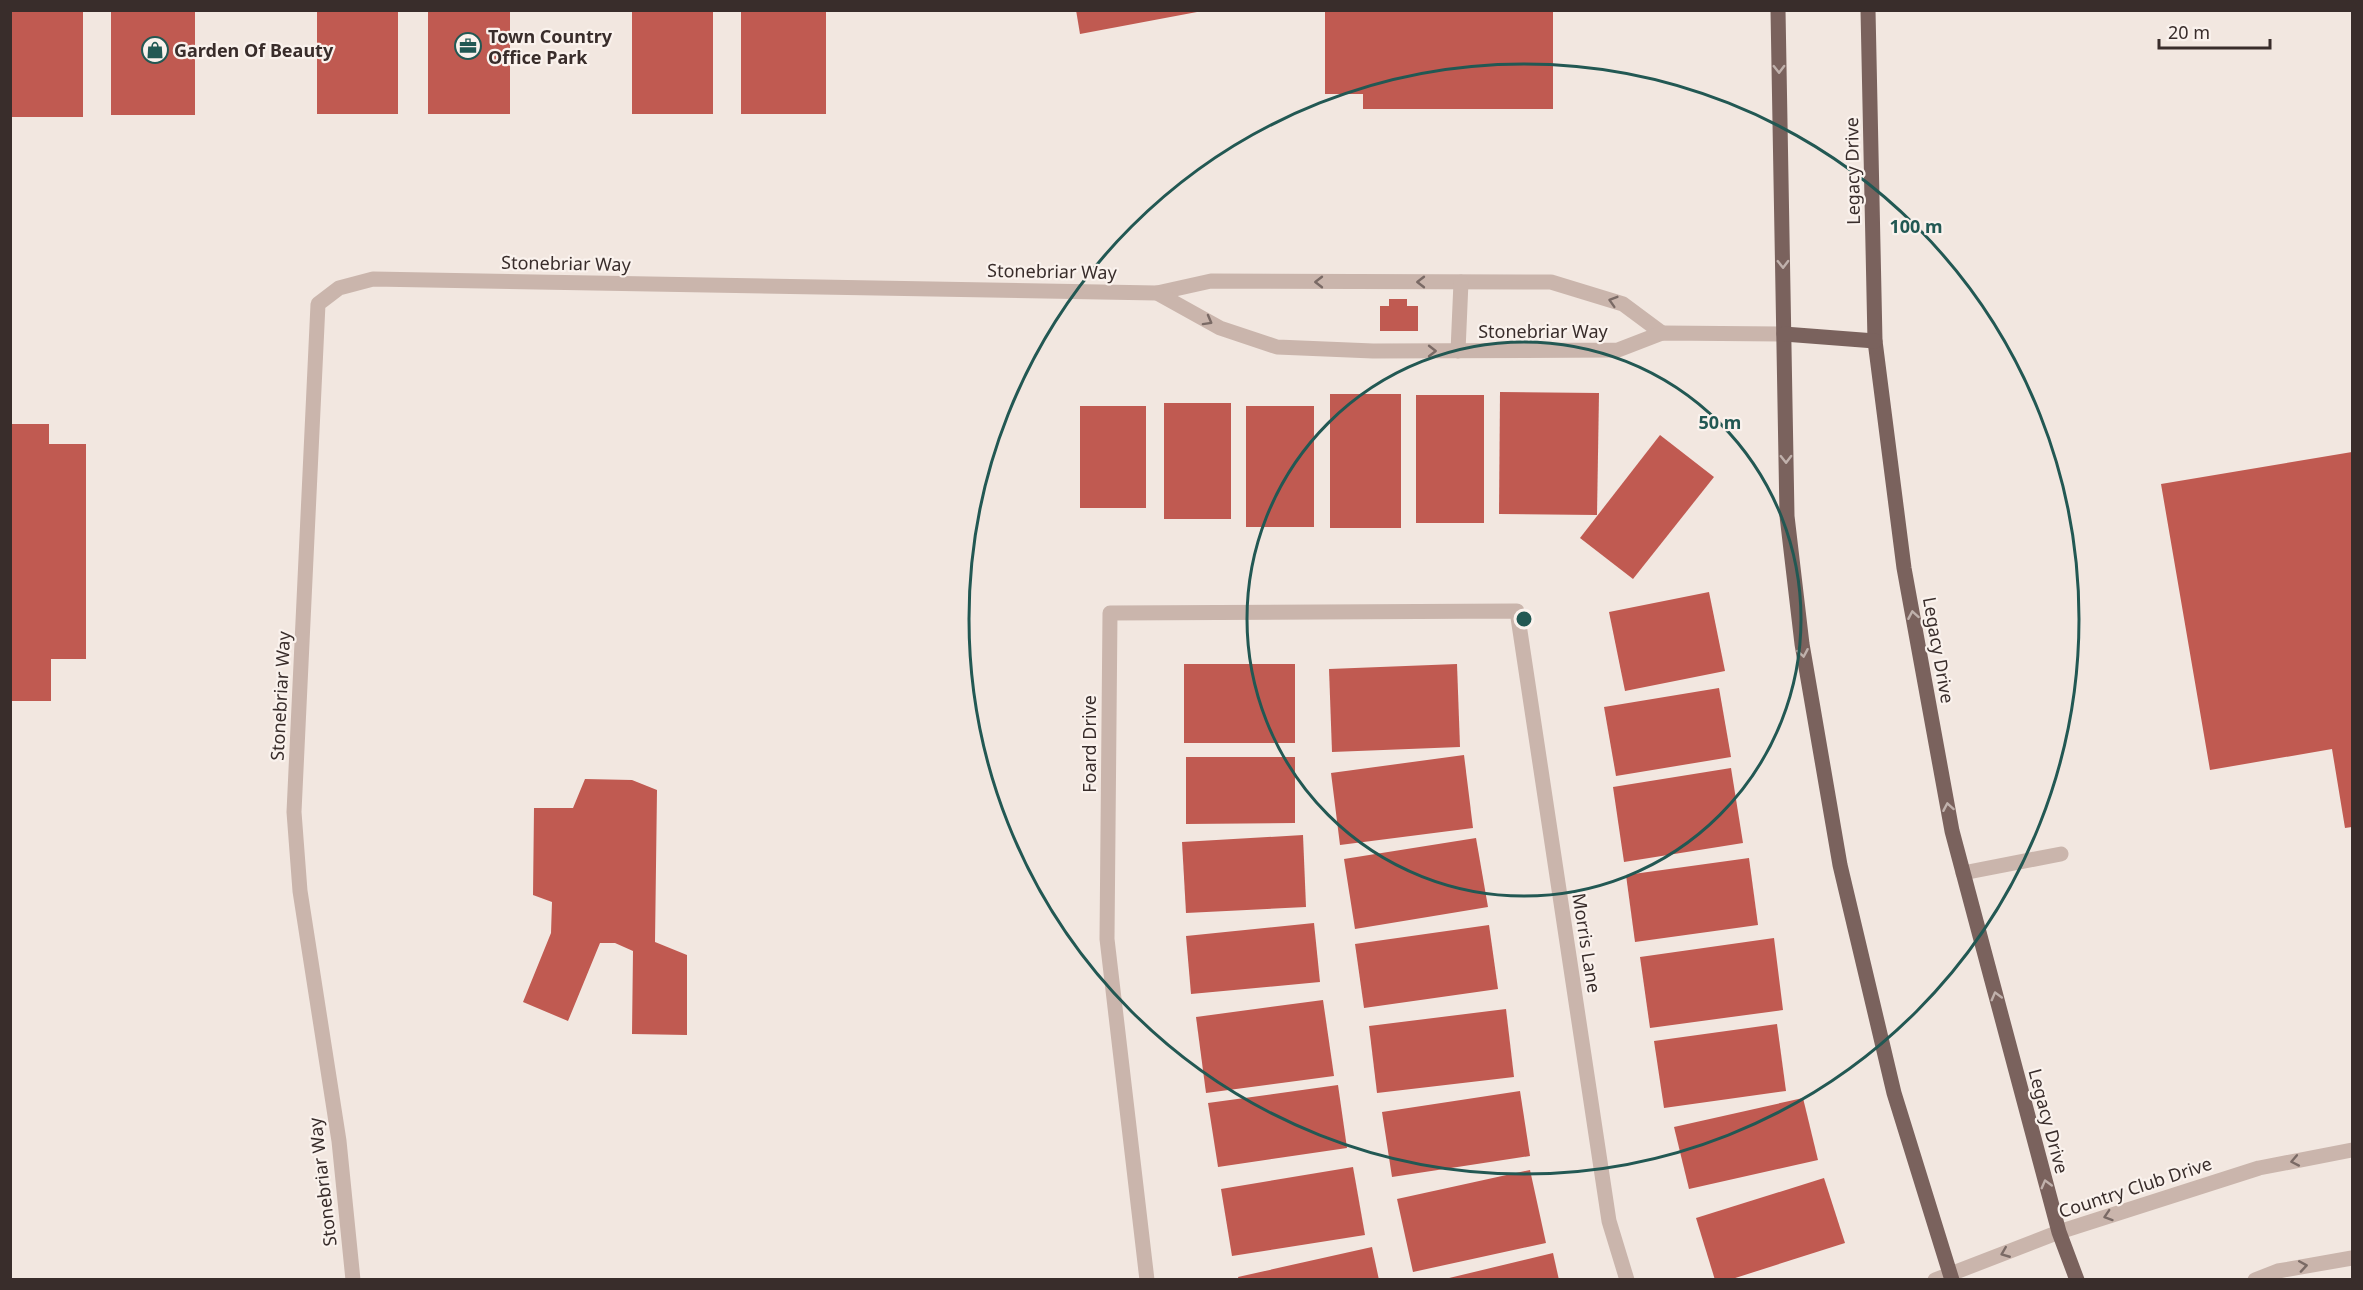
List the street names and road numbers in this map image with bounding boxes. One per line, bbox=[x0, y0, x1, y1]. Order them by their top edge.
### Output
street label: Legacy Drive bbox=[1839, 117, 1865, 225]
street label: Stonebriar Way bbox=[501, 250, 632, 276]
street label: Stonebriar Way bbox=[987, 258, 1118, 284]
street label: Stonebriar Way bbox=[1478, 319, 1609, 343]
street label: Legacy Drive bbox=[1918, 595, 1960, 705]
street label: Stonebriar Way bbox=[265, 630, 295, 761]
street label: Foard Drive bbox=[1077, 695, 1101, 793]
street label: Morris Lane bbox=[1567, 891, 1607, 995]
street label: Legacy Drive bbox=[2023, 1066, 2075, 1176]
street label: Stonebriar Way bbox=[302, 1115, 342, 1248]
street label: Country Club Drive bbox=[2055, 1151, 2215, 1223]

